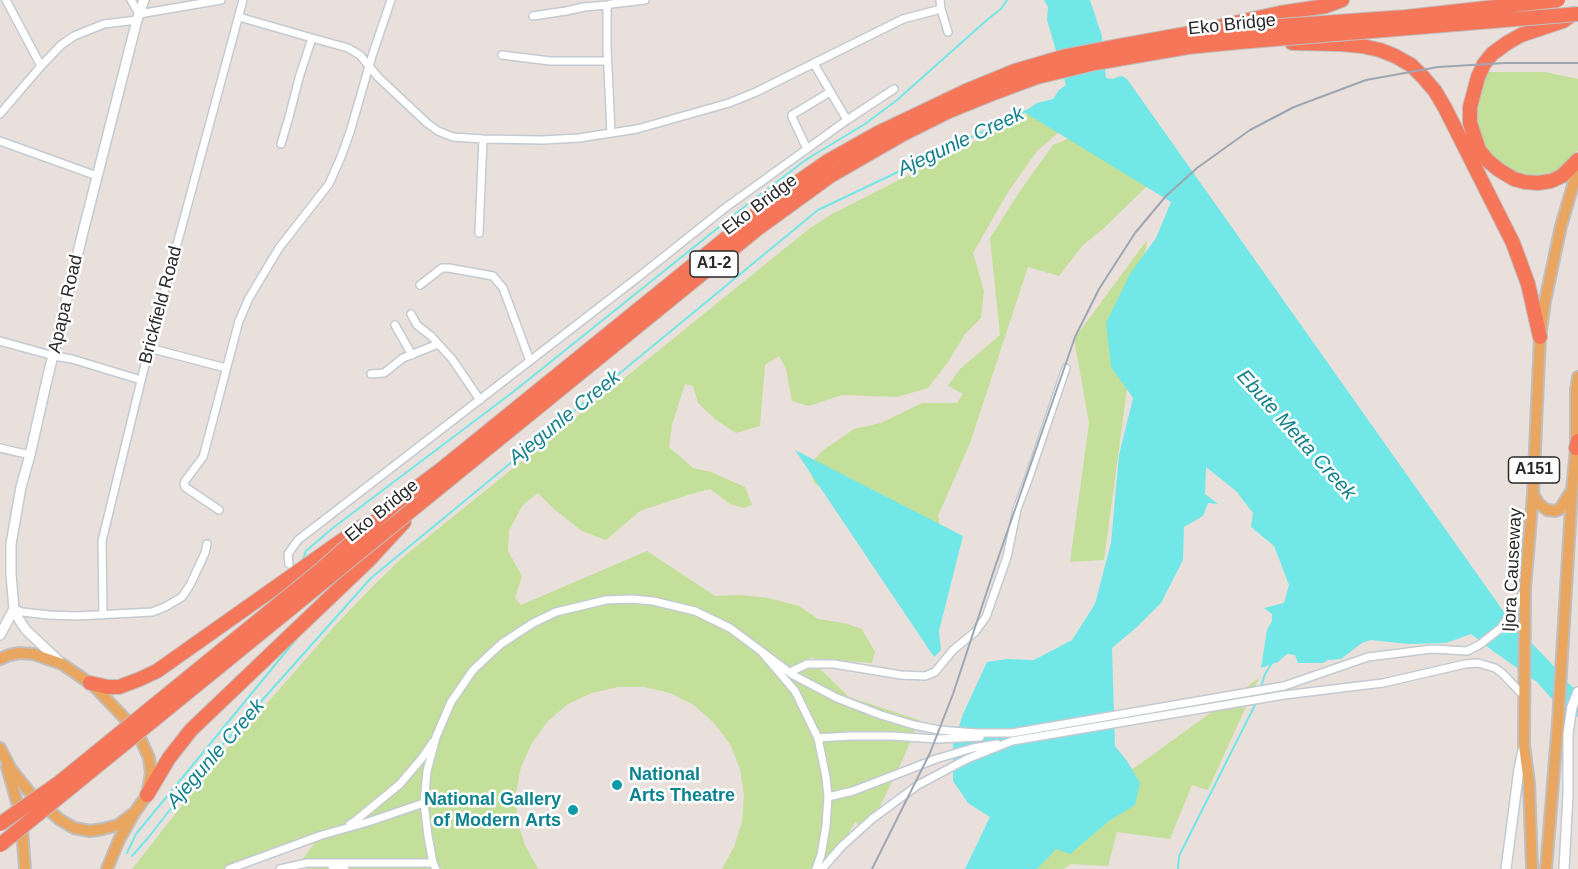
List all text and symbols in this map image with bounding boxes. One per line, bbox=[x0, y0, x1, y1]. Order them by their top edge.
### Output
street label: Eko Bridge bbox=[1187, 10, 1277, 40]
water label: Ajegunle Creek bbox=[894, 102, 1028, 182]
street label: Eko Bridge bbox=[718, 170, 802, 240]
street label: Brickfield Road bbox=[135, 244, 187, 366]
road number: A1-2 bbox=[690, 251, 738, 277]
street label: Apapa Road bbox=[44, 253, 88, 355]
water label: Ebute Metta Creek bbox=[1231, 365, 1361, 505]
water label: Ajegunle Creek bbox=[504, 366, 626, 470]
road number: A151 bbox=[1508, 457, 1559, 483]
street label: Eko Bridge bbox=[341, 475, 423, 547]
street label: Ijora Causeway bbox=[1499, 507, 1527, 633]
water label: Ajegunle Creek bbox=[162, 695, 270, 813]
place label: National Arts Theatre bbox=[629, 764, 735, 806]
marker: National Arts Theatre bbox=[610, 778, 624, 792]
place label: National Gallery of Modern Arts bbox=[424, 789, 561, 832]
marker: National Gallery of Modern Arts bbox=[566, 803, 580, 817]

